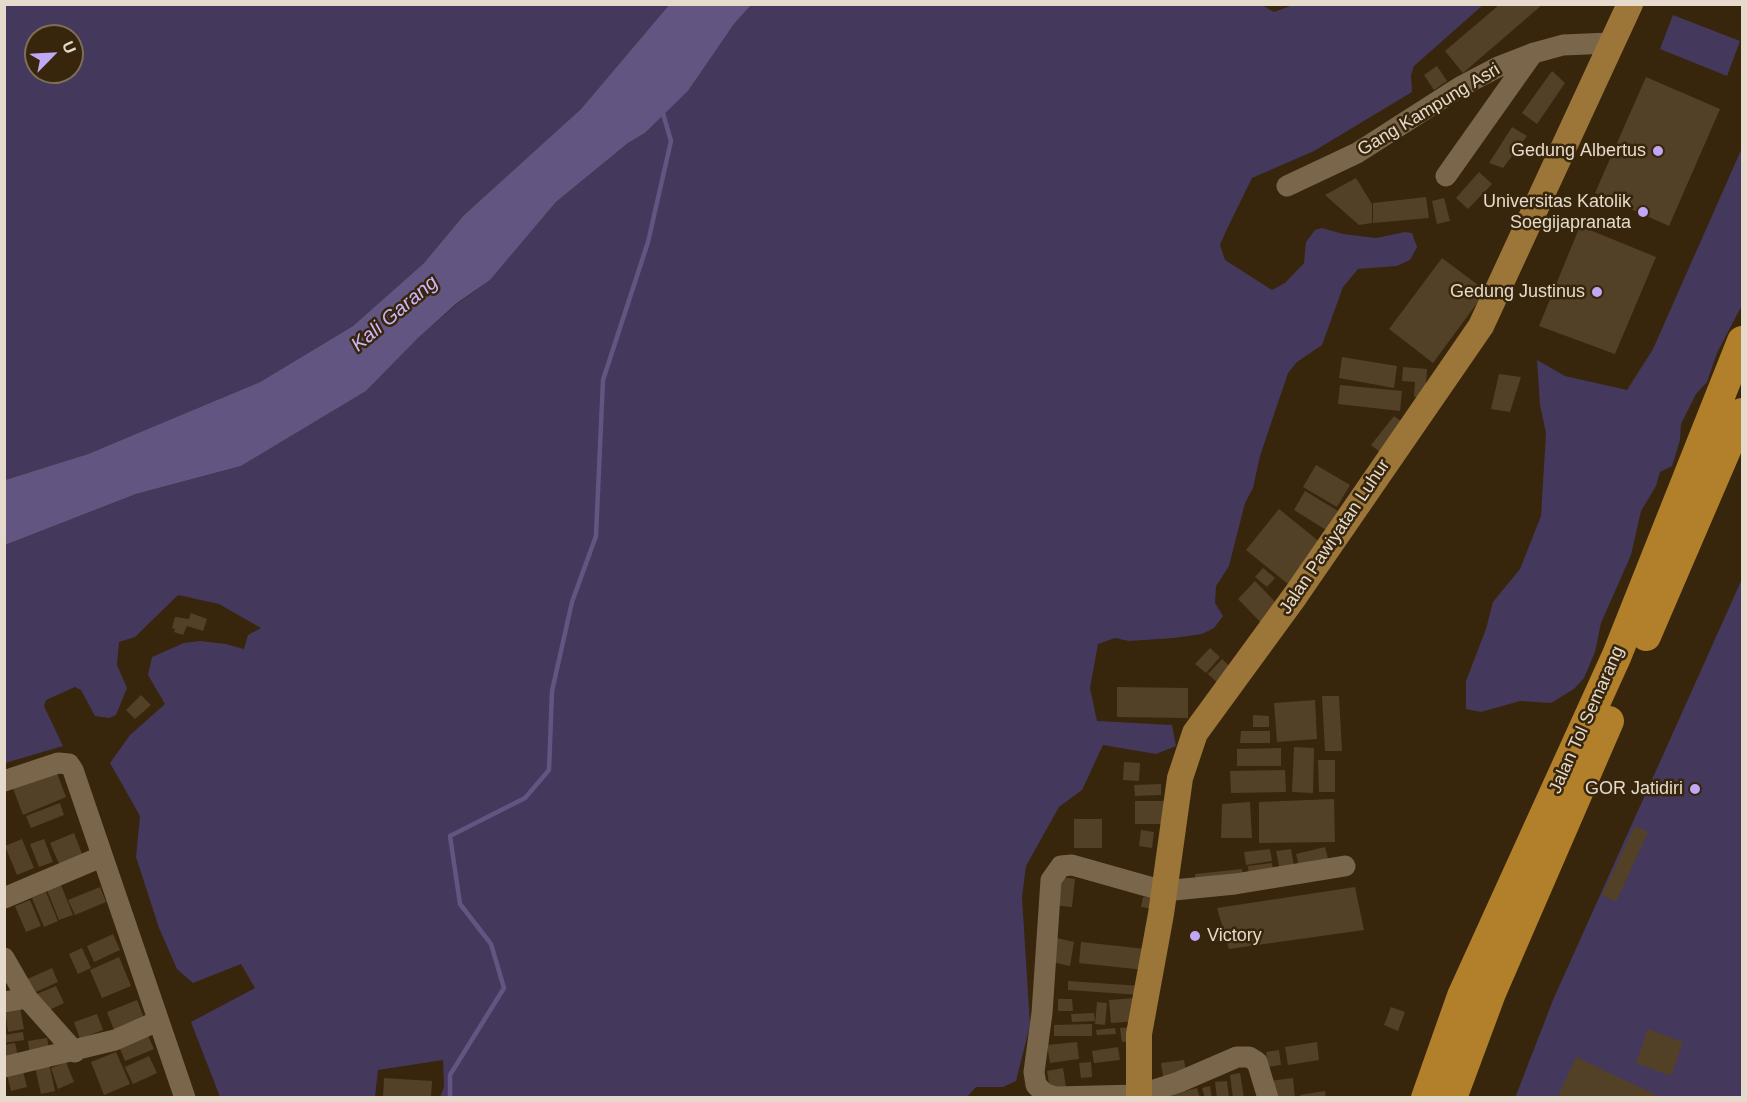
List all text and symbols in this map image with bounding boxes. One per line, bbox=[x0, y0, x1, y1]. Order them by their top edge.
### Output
north arrow bbox=[24, 24, 84, 84]
text: U bbox=[59, 39, 79, 56]
street label: Gang Kampung Asri bbox=[1354, 59, 1504, 161]
place label: Gedung Albertus bbox=[1511, 140, 1646, 162]
marker: Gedung Albertus bbox=[1651, 144, 1665, 158]
place label: Universitas Katolik Soegijapranata bbox=[1483, 191, 1631, 234]
marker: Universitas Katolik Soegijapranata bbox=[1636, 205, 1650, 219]
water label: Kali Garang bbox=[347, 271, 443, 357]
place label: Gedung Justinus bbox=[1450, 281, 1585, 303]
marker: Gedung Justinus bbox=[1590, 285, 1604, 299]
street label: Jalan Pawiyatan Luhur bbox=[1275, 455, 1395, 619]
street label: Jalan Tol Semarang bbox=[1545, 643, 1629, 797]
place label: GOR Jatidiri bbox=[1585, 778, 1683, 800]
marker: GOR Jatidiri bbox=[1688, 782, 1702, 796]
place label: Victory bbox=[1207, 925, 1262, 947]
marker: Victory bbox=[1188, 929, 1202, 943]

